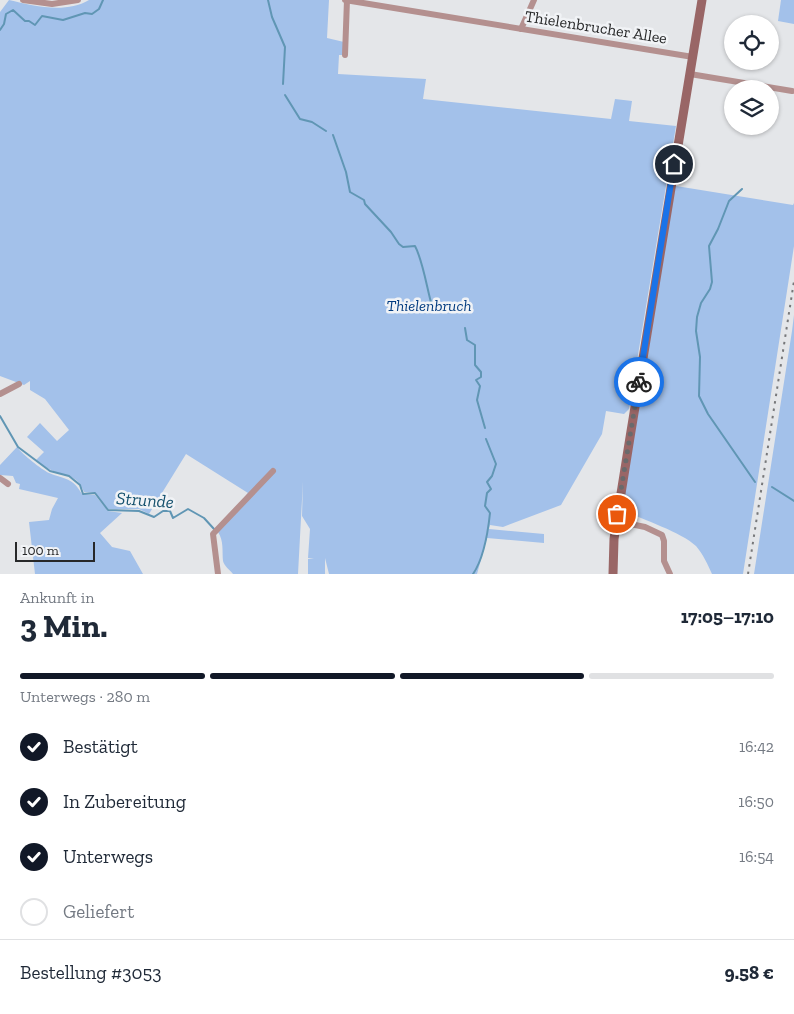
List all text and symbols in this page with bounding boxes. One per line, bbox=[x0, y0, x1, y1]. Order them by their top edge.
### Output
street label: Thielenbrucher Allee bbox=[524, 6, 668, 48]
map controls bbox=[724, 15, 779, 135]
button: locate bbox=[724, 15, 779, 70]
button: layers bbox=[724, 80, 779, 135]
pin bbox=[653, 143, 695, 185]
icon: home bbox=[660, 150, 688, 178]
park label: Thielenbruch bbox=[386, 296, 472, 315]
courier bbox=[614, 357, 664, 407]
icon: bike bbox=[625, 368, 653, 396]
water label: Strunde bbox=[115, 487, 175, 513]
pin bbox=[596, 493, 638, 535]
icon: bag bbox=[603, 500, 631, 528]
scale bar bbox=[15, 539, 95, 562]
text: 100 m bbox=[22, 542, 59, 559]
text: Ankunft in bbox=[20, 588, 94, 607]
text: 17:05–17:10 bbox=[681, 605, 774, 628]
text: 3 Min. bbox=[20, 607, 107, 645]
text: Unterwegs · 280 m bbox=[20, 687, 150, 706]
icon: check bbox=[20, 733, 48, 761]
text: Bestätigt bbox=[63, 735, 138, 758]
text: 16:42 bbox=[739, 737, 774, 756]
icon: check bbox=[20, 788, 48, 816]
text: In Zubereitung bbox=[63, 790, 186, 813]
text: 16:50 bbox=[738, 792, 774, 811]
icon: check bbox=[20, 843, 48, 871]
text: Unterwegs bbox=[63, 845, 153, 868]
text: 16:54 bbox=[739, 847, 774, 866]
text: Geliefert bbox=[63, 900, 134, 923]
text: Bestellung #3053 bbox=[20, 961, 162, 984]
text: 9.58 € bbox=[725, 961, 774, 984]

